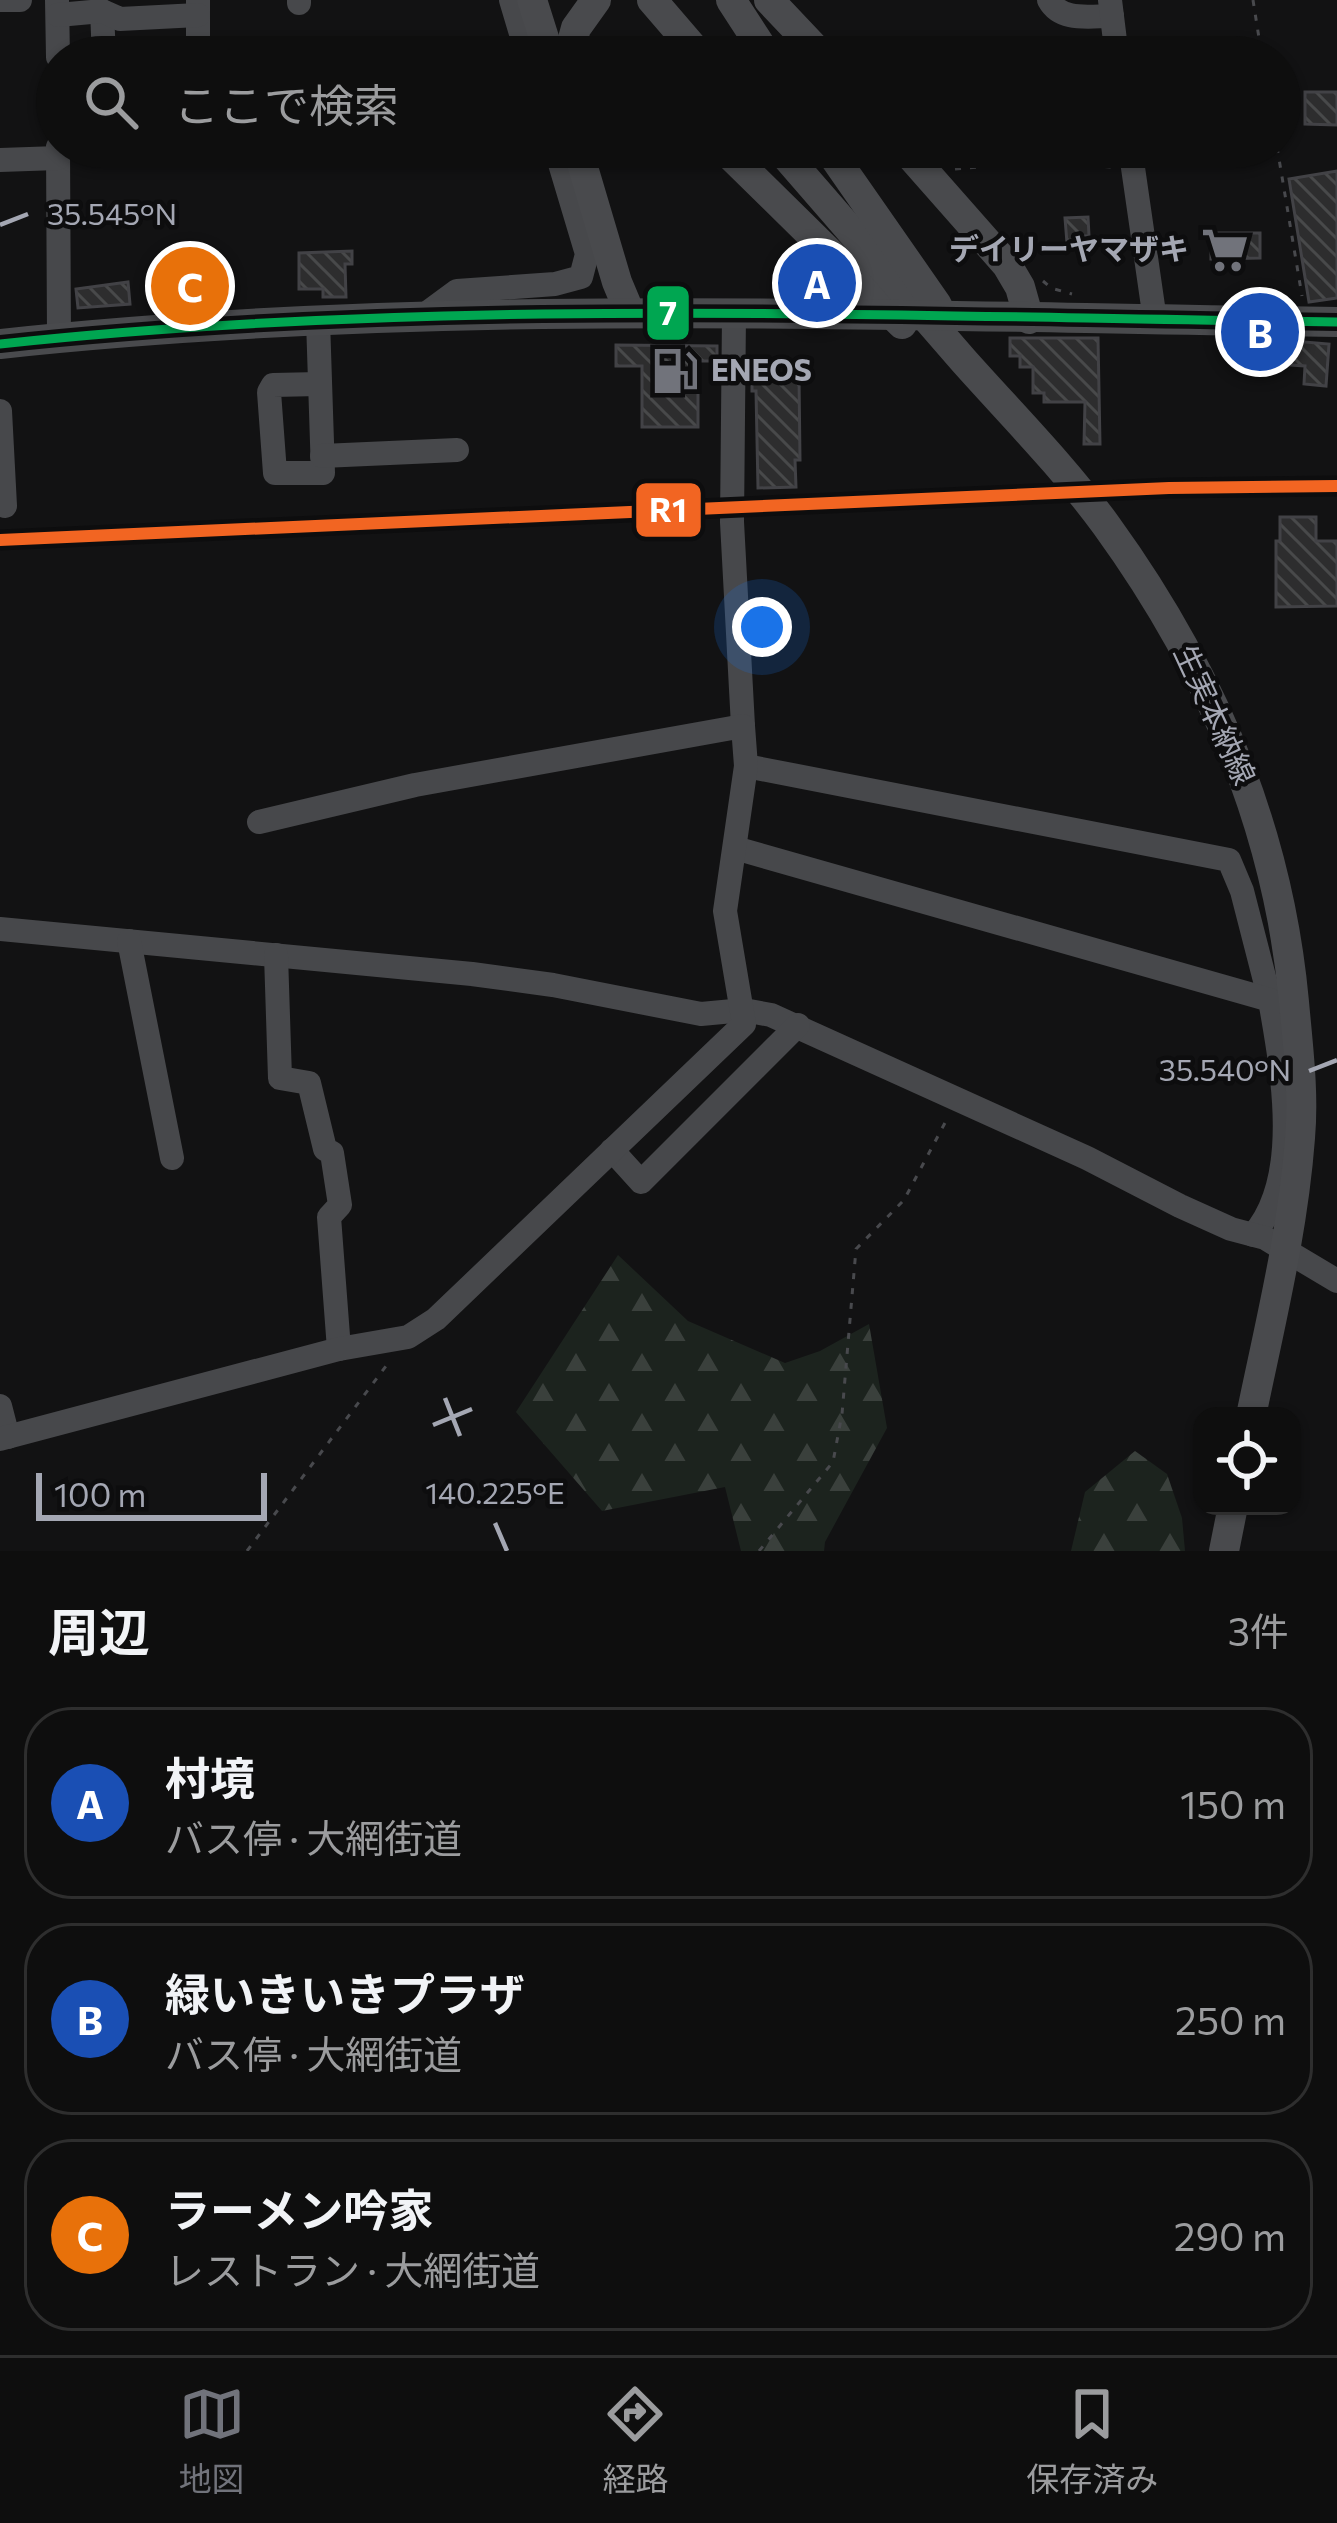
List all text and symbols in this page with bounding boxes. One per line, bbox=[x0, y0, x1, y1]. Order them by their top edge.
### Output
search box bbox=[36, 36, 1301, 168]
icon: search bbox=[78, 69, 144, 135]
text: ここで検索 bbox=[174, 76, 399, 131]
text: 35.545°N bbox=[47, 194, 177, 231]
supermarket icon: デイリーヤマザキ bbox=[1200, 225, 1250, 275]
place label: デイリーヤマザキ bbox=[949, 229, 1189, 266]
pin: A bbox=[778, 238, 856, 328]
pin: C bbox=[151, 241, 229, 331]
line badge: 7 bbox=[645, 284, 691, 342]
pin: B bbox=[1221, 287, 1299, 377]
text: 7 bbox=[659, 291, 677, 332]
fuel station icon: ENEOS bbox=[650, 346, 700, 396]
place label: ENEOS bbox=[711, 350, 812, 387]
line badge: R1 bbox=[634, 481, 703, 539]
text: R1 bbox=[649, 488, 687, 529]
your location bbox=[732, 597, 792, 657]
street label: 生実本納線 bbox=[1168, 638, 1265, 790]
text: 35.540°N bbox=[1159, 1050, 1291, 1087]
map controls bbox=[1193, 1407, 1301, 1515]
button: locate bbox=[1193, 1407, 1301, 1515]
scale bar bbox=[36, 1467, 267, 1520]
text: 100 m bbox=[54, 1473, 146, 1514]
text: 140.225°E bbox=[425, 1473, 565, 1510]
text: 周辺 bbox=[48, 1599, 150, 1662]
text: 3件 bbox=[1228, 1606, 1289, 1654]
text: 村境 bbox=[165, 1749, 255, 1804]
text: A bbox=[76, 1779, 104, 1827]
text: 150 m bbox=[1180, 1779, 1286, 1827]
text: バス停 · 大網街道 bbox=[165, 1813, 462, 1861]
text: 緑いきいきプラザ bbox=[165, 1965, 525, 2020]
text: B bbox=[77, 1995, 103, 2043]
text: 250 m bbox=[1175, 1995, 1286, 2043]
text: バス停 · 大網街道 bbox=[165, 2029, 462, 2077]
text: ラーメン吟家 bbox=[165, 2181, 433, 2236]
text: C bbox=[77, 2211, 103, 2259]
text: 290 m bbox=[1174, 2211, 1286, 2259]
text: レストラン · 大網街道 bbox=[165, 2245, 540, 2293]
tab: 地図 bbox=[179, 2381, 245, 2501]
tab: 経路 bbox=[602, 2381, 668, 2501]
tab: 保存済み bbox=[1026, 2381, 1158, 2501]

